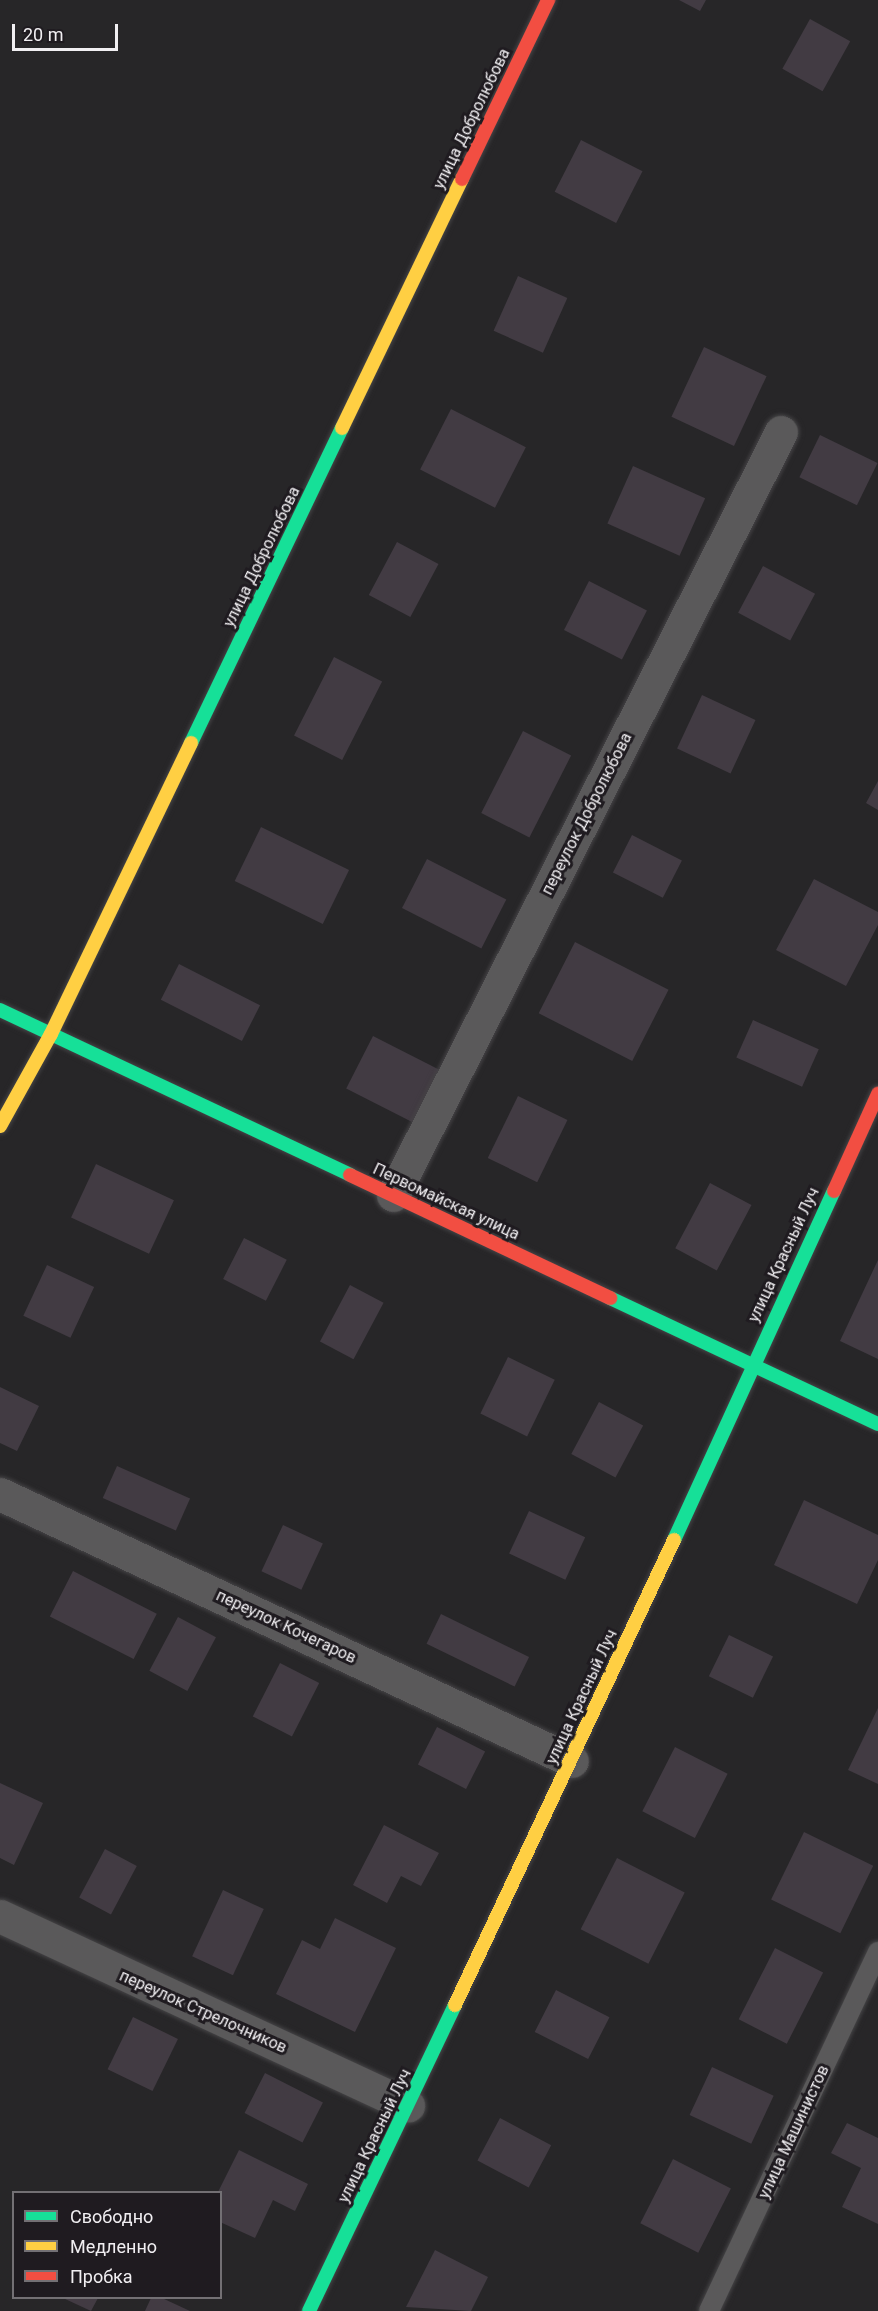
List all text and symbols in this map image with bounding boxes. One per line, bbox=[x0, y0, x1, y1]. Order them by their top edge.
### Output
scale bar bbox=[15, 12, 122, 50]
text: 20 m bbox=[23, 24, 63, 45]
street label: улица Добролюбова bbox=[430, 46, 514, 192]
street label: улица Добролюбова bbox=[220, 484, 304, 630]
street label: переулок Добролюбова bbox=[538, 730, 636, 898]
street label: Первомайская улица bbox=[370, 1160, 522, 1244]
street label: улица Красный Луч bbox=[744, 1185, 824, 1325]
street label: переулок Кочегаров bbox=[213, 1586, 359, 1668]
street label: улица Красный Луч bbox=[542, 1627, 622, 1767]
street label: переулок Стрелочников bbox=[116, 1966, 290, 2058]
street label: улица Машинистов bbox=[755, 2062, 833, 2202]
street label: улица Красный Луч bbox=[334, 2066, 416, 2206]
legend bbox=[12, 2191, 222, 2299]
text: Свободно bbox=[70, 2206, 153, 2227]
text: Медленно bbox=[70, 2236, 157, 2257]
text: Пробка bbox=[70, 2266, 133, 2287]

